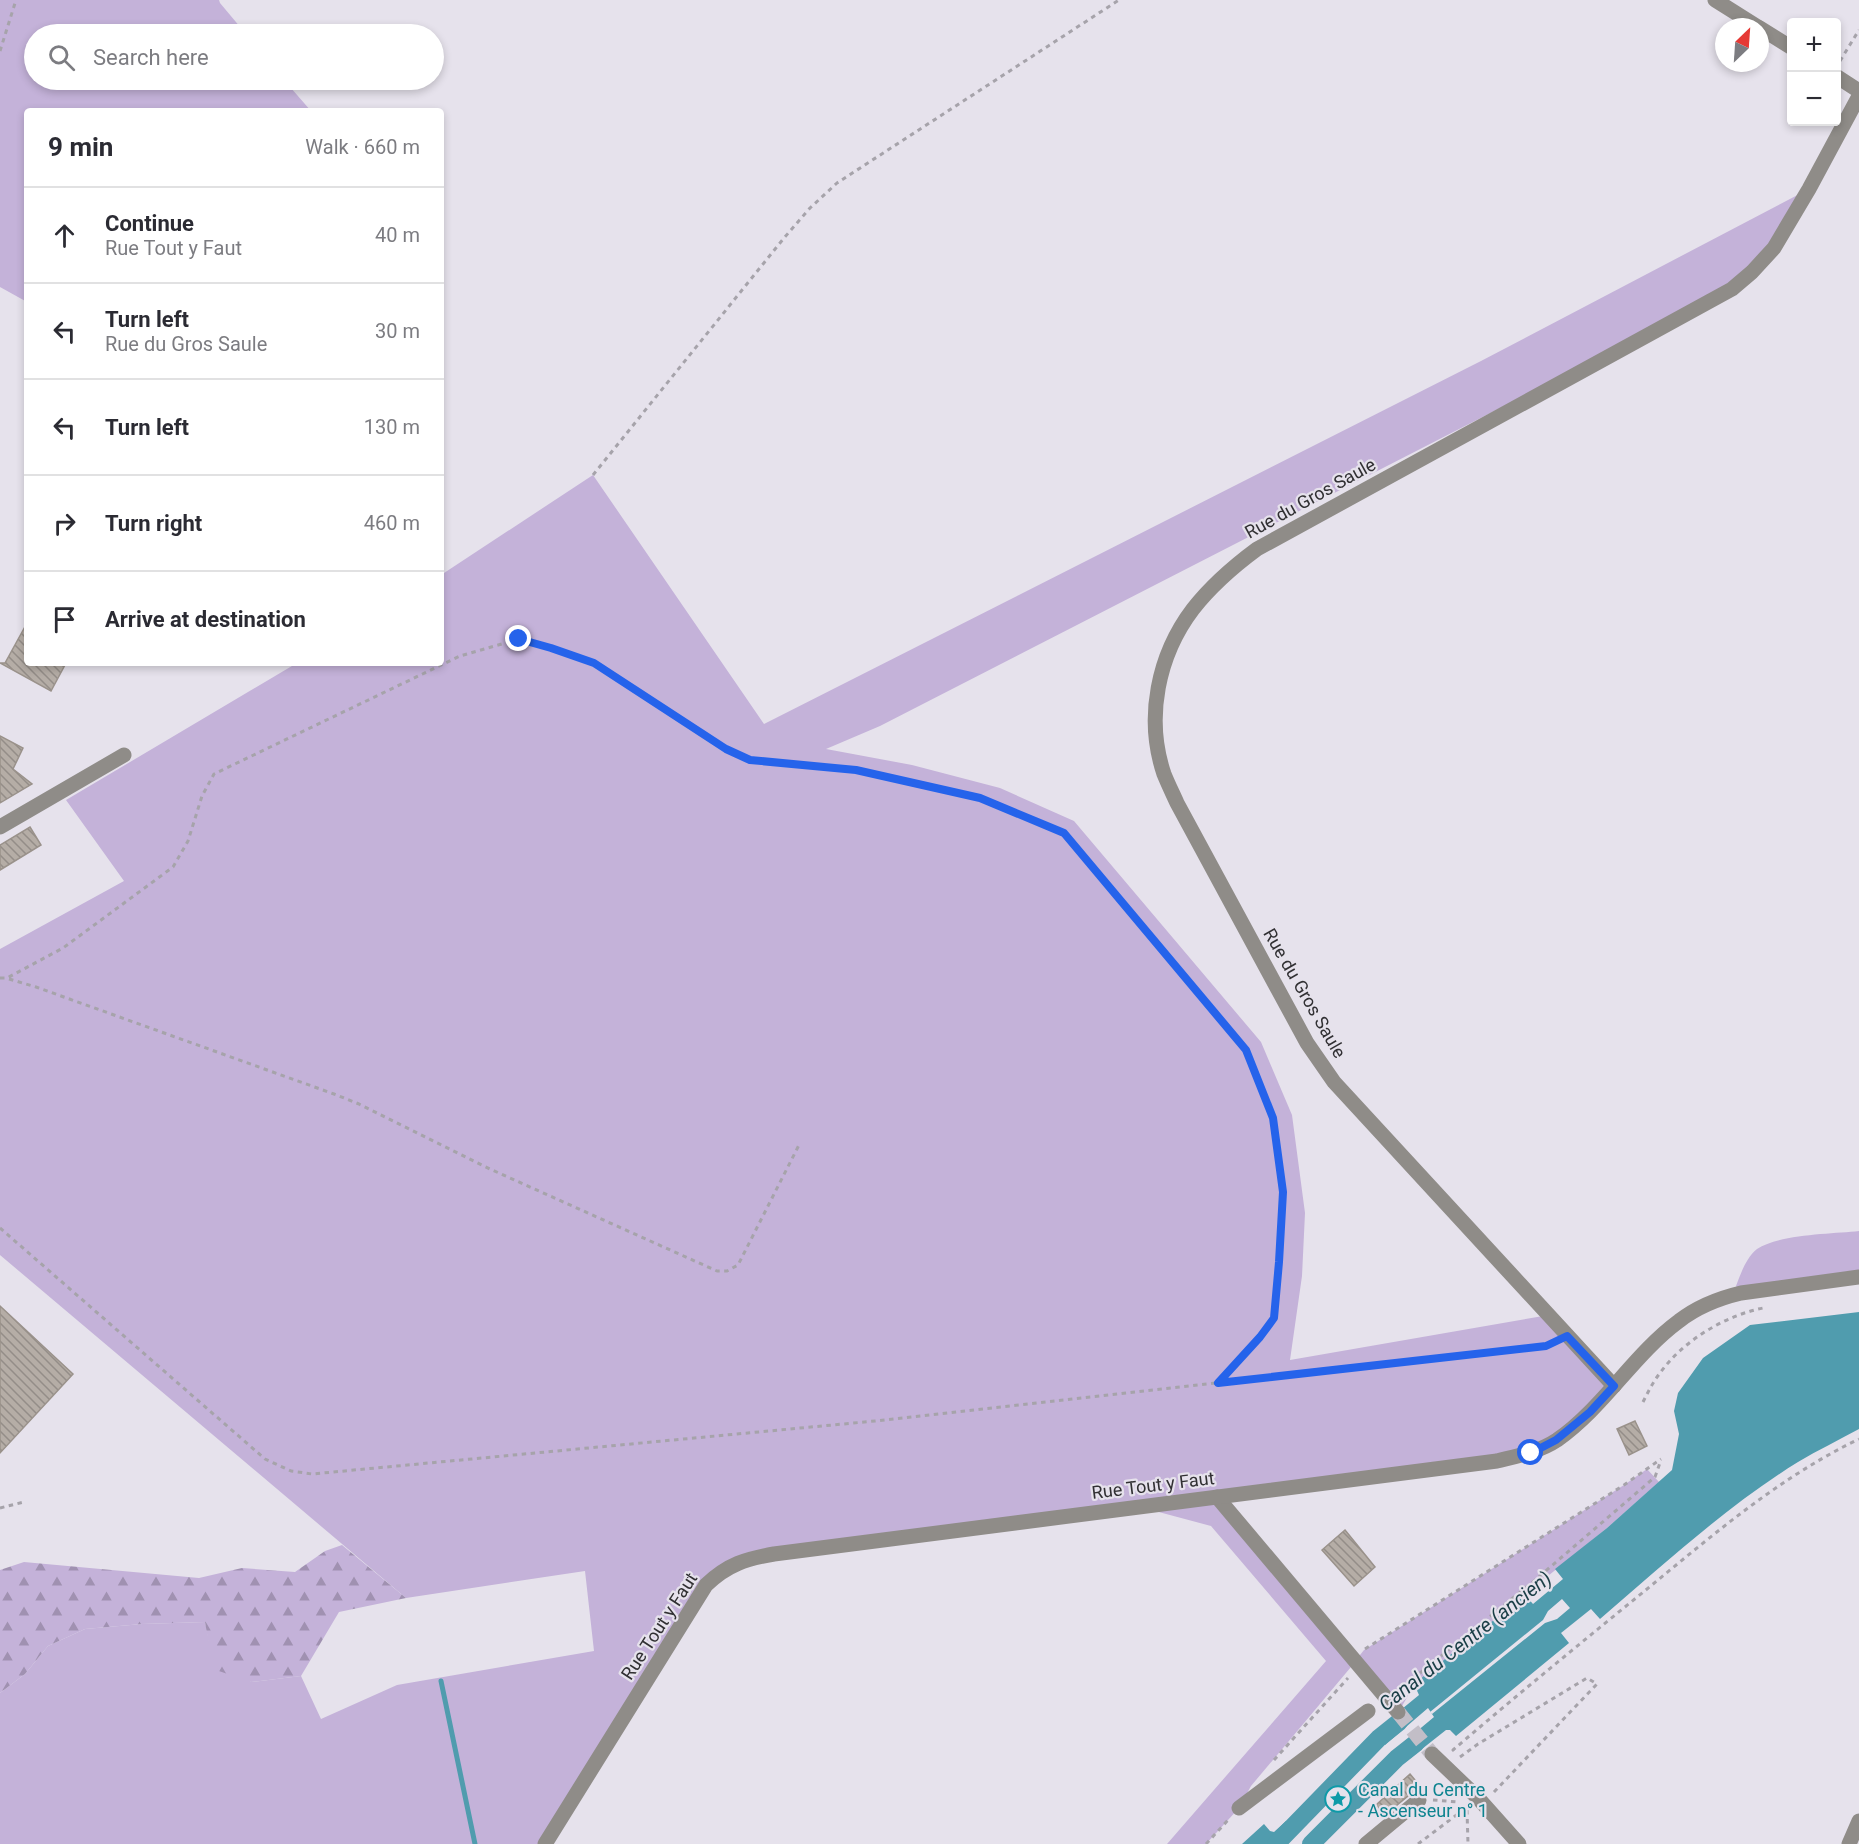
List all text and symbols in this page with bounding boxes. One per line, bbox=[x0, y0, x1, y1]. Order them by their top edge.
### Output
north arrow bbox=[1715, 18, 1769, 72]
map controls bbox=[1787, 18, 1841, 126]
button: + bbox=[1787, 18, 1841, 72]
search box bbox=[24, 24, 444, 90]
icon: search bbox=[45, 41, 78, 74]
text: Search here bbox=[93, 45, 209, 70]
button: − bbox=[1787, 72, 1841, 126]
text: 9 min bbox=[48, 132, 113, 162]
text: Walk · 660 m bbox=[305, 135, 420, 159]
text: Continue bbox=[105, 211, 194, 236]
icon: ahead bbox=[48, 219, 81, 252]
text: 40 m bbox=[375, 223, 420, 247]
text: Rue Tout y Faut bbox=[105, 236, 242, 260]
text: Turn left bbox=[105, 307, 189, 332]
icon: left bbox=[48, 315, 81, 348]
text: 30 m bbox=[375, 319, 420, 343]
text: Rue du Gros Saule bbox=[105, 332, 267, 356]
icon: left bbox=[48, 411, 81, 444]
text: Turn left bbox=[105, 415, 189, 440]
text: 130 m bbox=[364, 415, 420, 439]
street label: Rue du Gros Saule bbox=[1241, 453, 1379, 543]
icon: right bbox=[48, 507, 81, 540]
text: Turn right bbox=[105, 511, 202, 536]
text: 460 m bbox=[364, 511, 420, 535]
icon: arrive bbox=[48, 603, 81, 636]
text: Arrive at destination bbox=[105, 607, 306, 632]
route end bbox=[505, 625, 531, 651]
street label: Rue du Gros Saule bbox=[1259, 924, 1351, 1062]
route start bbox=[1517, 1439, 1543, 1465]
street label: Rue Tout y Faut bbox=[1091, 1467, 1216, 1503]
water label: Canal du Centre (ancien) bbox=[1374, 1566, 1556, 1716]
street label: Rue Tout y Faut bbox=[617, 1568, 701, 1683]
place label: Canal du Centre - Ascenseur n° 1 bbox=[1358, 1779, 1488, 1821]
place icon: Canal du Centre - Ascenseur n° 1 bbox=[1323, 1784, 1353, 1814]

